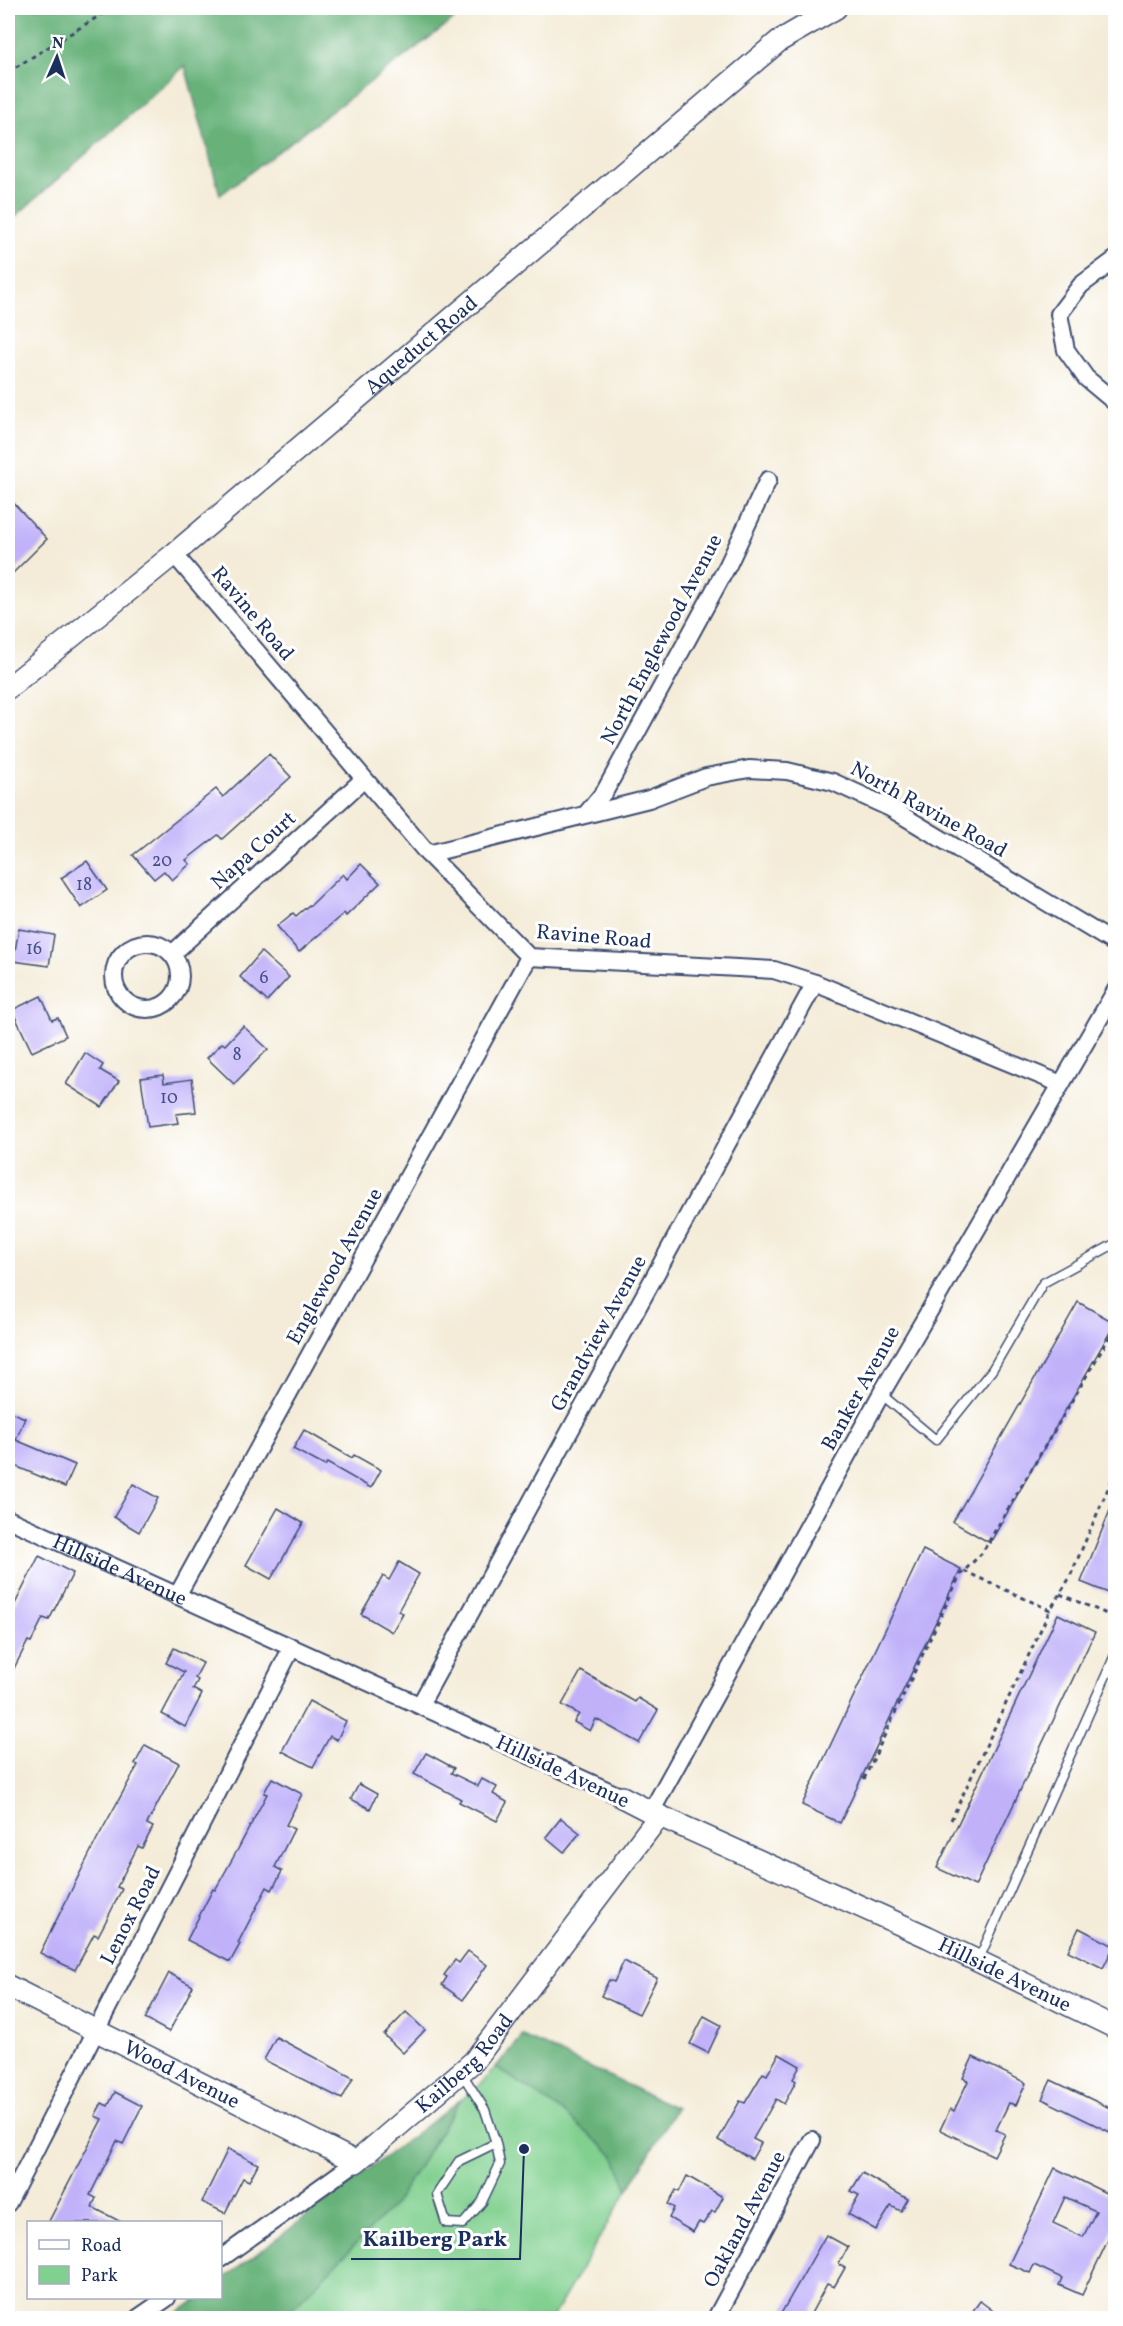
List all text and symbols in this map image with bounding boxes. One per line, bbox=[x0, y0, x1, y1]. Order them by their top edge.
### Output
north arrow bbox=[27, 27, 87, 87]
text: N bbox=[51, 33, 64, 55]
street label: Aqueduct Road bbox=[359, 290, 485, 402]
street label: North Englewood Avenue bbox=[594, 529, 730, 750]
street label: Ravine Road bbox=[204, 560, 300, 668]
street label: North Ravine Road bbox=[845, 755, 1012, 866]
street label: Napa Court bbox=[205, 805, 303, 897]
house number: 20 bbox=[152, 849, 172, 874]
house number: 18 bbox=[76, 873, 92, 898]
street label: Ravine Road bbox=[535, 918, 653, 957]
house number: 16 bbox=[26, 937, 42, 962]
house number: 6 bbox=[259, 966, 269, 991]
house number: 8 bbox=[232, 1043, 242, 1068]
house number: 10 bbox=[160, 1086, 178, 1111]
street label: Englewood Avenue bbox=[280, 1183, 390, 1350]
street label: Grandview Avenue bbox=[544, 1250, 654, 1417]
street label: Banker Avenue bbox=[815, 1321, 908, 1456]
street label: Hillside Avenue bbox=[47, 1528, 191, 1614]
street label: Hillside Avenue bbox=[491, 1729, 634, 1816]
street label: Lenox Road bbox=[94, 1861, 169, 1970]
street label: Hillside Avenue bbox=[933, 1931, 1076, 2020]
street label: Kailberg Road bbox=[410, 2008, 521, 2121]
street label: Wood Avenue bbox=[118, 2034, 244, 2117]
street label: Oakland Avenue bbox=[697, 2146, 794, 2293]
callout: Kailberg Park bbox=[351, 2219, 520, 2259]
legend bbox=[27, 2221, 222, 2299]
text: Kailberg Park bbox=[363, 2225, 507, 2256]
text: Road bbox=[81, 2234, 122, 2259]
text: Park bbox=[81, 2264, 118, 2289]

